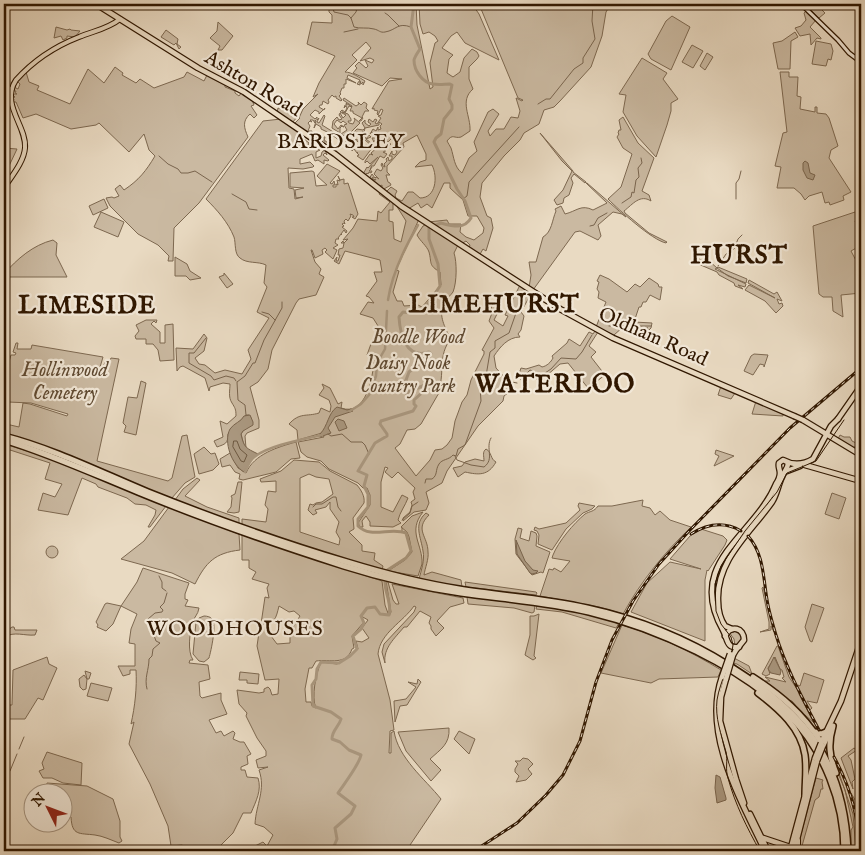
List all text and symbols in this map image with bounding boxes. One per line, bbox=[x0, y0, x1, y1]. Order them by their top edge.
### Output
street label: Ashton Road bbox=[199, 45, 306, 123]
district label: BARDSLEY bbox=[277, 128, 405, 156]
district label: HURST bbox=[690, 240, 788, 272]
district label: LIMEHURST bbox=[409, 289, 579, 321]
district label: LIMESIDE bbox=[18, 290, 156, 322]
street label: Oldham Road bbox=[594, 302, 712, 372]
park label: Boodle Wood bbox=[371, 325, 466, 350]
park label: Daisy Nook Country Park bbox=[360, 351, 456, 399]
park label: Hollinwood Cemetery bbox=[21, 358, 110, 406]
district label: WATERLOO bbox=[474, 369, 635, 401]
district label: WOODHOUSES bbox=[146, 615, 324, 643]
north arrow bbox=[22, 782, 72, 832]
text: N bbox=[28, 789, 50, 811]

